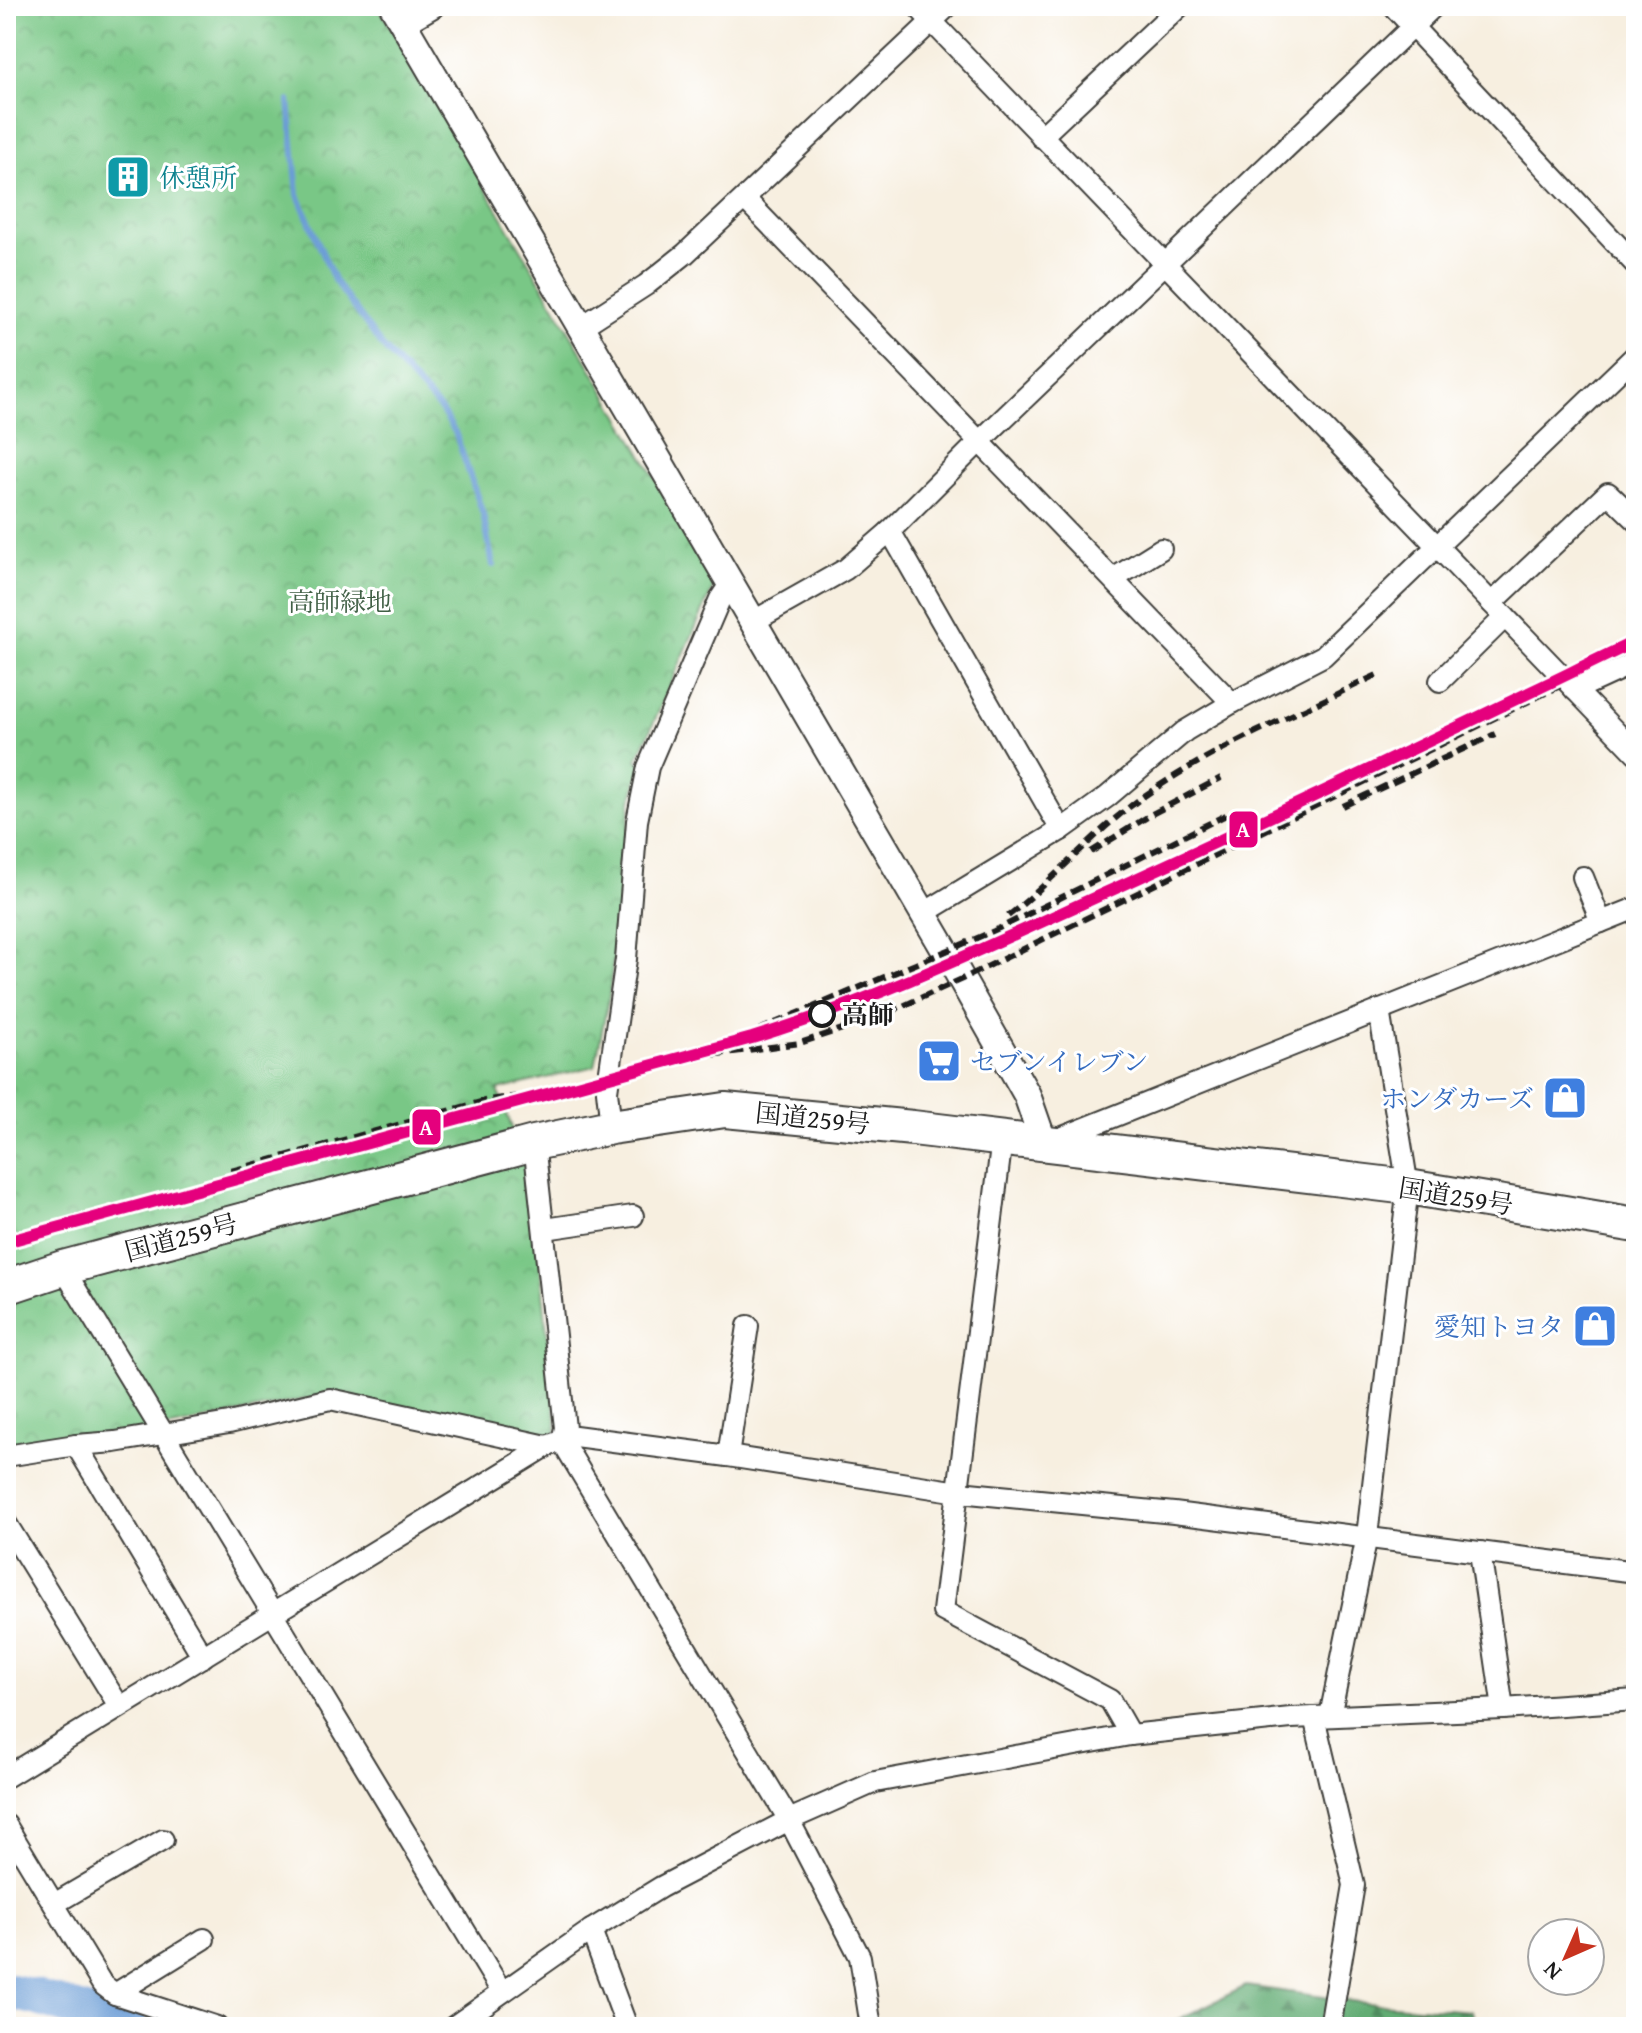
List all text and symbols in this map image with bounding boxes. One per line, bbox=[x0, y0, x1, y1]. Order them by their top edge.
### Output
building icon: 休憩所 bbox=[104, 153, 152, 201]
place label: 休憩所 bbox=[159, 158, 237, 197]
park label: 高師緑地 bbox=[288, 582, 392, 621]
line badge: A bbox=[1228, 810, 1259, 849]
text: A bbox=[1236, 813, 1250, 845]
place label: 高師 bbox=[842, 995, 894, 1034]
marker: 高師 bbox=[809, 1001, 835, 1027]
supermarket icon: セブンイレブン bbox=[915, 1037, 963, 1085]
place label: セブンイレブン bbox=[970, 1042, 1149, 1081]
shop icon: ホンダカーズ bbox=[1541, 1074, 1589, 1122]
place label: ホンダカーズ bbox=[1380, 1079, 1534, 1118]
street label: 国道259号 bbox=[753, 1093, 873, 1143]
line badge: A bbox=[411, 1108, 442, 1146]
text: A bbox=[419, 1111, 433, 1143]
street label: 国道259号 bbox=[1396, 1168, 1516, 1224]
street label: 国道259号 bbox=[120, 1203, 242, 1271]
shop icon: 愛知トヨタ bbox=[1571, 1302, 1619, 1350]
place label: 愛知トヨタ bbox=[1434, 1307, 1564, 1346]
north arrow bbox=[1526, 1917, 1606, 1997]
text: N bbox=[1535, 1954, 1568, 1988]

